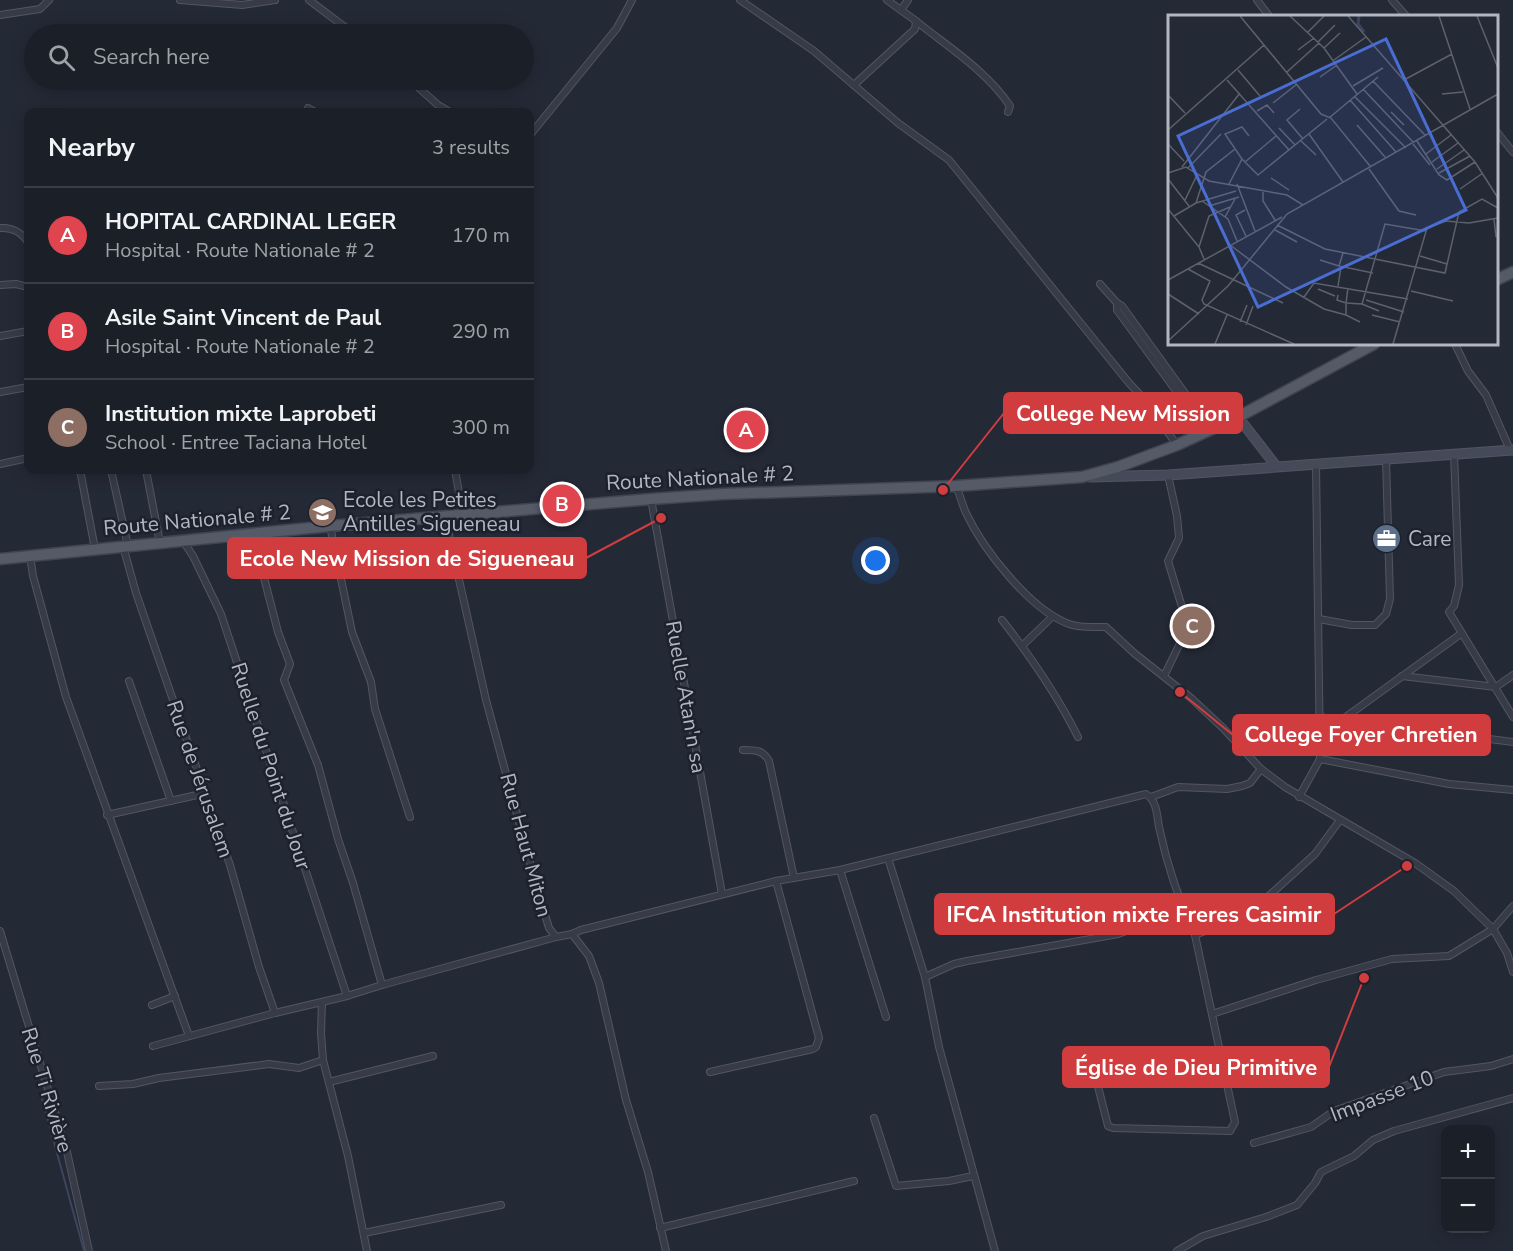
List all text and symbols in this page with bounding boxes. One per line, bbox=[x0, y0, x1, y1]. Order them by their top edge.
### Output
inset map bbox=[1168, 15, 1498, 345]
search box bbox=[24, 24, 534, 90]
icon: search bbox=[45, 41, 78, 74]
text: Search here bbox=[93, 42, 210, 72]
text: Nearby bbox=[48, 130, 135, 165]
text: 3 results bbox=[432, 134, 510, 161]
text: HOPITAL CARDINAL LEGER bbox=[105, 207, 396, 237]
text: A bbox=[60, 222, 75, 249]
text: 170 m bbox=[452, 222, 510, 249]
text: Hospital · Route Nationale # 2 bbox=[105, 237, 375, 264]
text: Asile Saint Vincent de Paul bbox=[105, 303, 381, 333]
text: B bbox=[61, 318, 74, 345]
text: 290 m bbox=[452, 318, 510, 345]
text: Hospital · Route Nationale # 2 bbox=[105, 333, 375, 360]
callout: College New Mission bbox=[1004, 393, 1242, 433]
text: Institution mixte Laprobeti bbox=[105, 399, 376, 429]
text: College New Mission bbox=[1016, 399, 1230, 429]
pin: A bbox=[726, 408, 766, 452]
text: C bbox=[61, 414, 74, 441]
text: 300 m bbox=[452, 414, 510, 441]
text: School · Entree Taciana Hotel bbox=[105, 429, 367, 456]
street label: Route Nationale # 2 bbox=[605, 459, 795, 497]
pin: B bbox=[542, 482, 582, 526]
place label: Ecole les Petites Antilles Sigueneau bbox=[343, 486, 521, 538]
school or university icon: Ecole les Petites Antilles Sigueneau bbox=[306, 496, 338, 528]
street label: Route Nationale # 2 bbox=[102, 498, 292, 542]
office icon: Care bbox=[1371, 523, 1403, 555]
place label: Care bbox=[1408, 525, 1451, 553]
callout: Ecole New Mission de Sigueneau bbox=[228, 538, 586, 578]
text: Ecole New Mission de Sigueneau bbox=[240, 544, 574, 574]
your location bbox=[861, 546, 890, 575]
pin: C bbox=[1172, 604, 1212, 648]
street label: Ruelle Atan'n sa bbox=[659, 618, 713, 776]
street label: Ruelle du Point du Jour bbox=[224, 659, 318, 874]
street label: Rue de Jérusalem bbox=[160, 696, 240, 862]
callout: College Foyer Chretien bbox=[1233, 715, 1490, 755]
text: College Foyer Chretien bbox=[1244, 720, 1478, 750]
street label: Rue Haut Miton bbox=[493, 770, 559, 920]
callout: IFCA Institution mixte Freres Casimir bbox=[935, 894, 1334, 934]
text: IFCA Institution mixte Freres Casimir bbox=[947, 900, 1322, 930]
street label: Rue Ti Rivière bbox=[15, 1024, 79, 1156]
callout: Église de Dieu Primitive bbox=[1063, 1047, 1329, 1087]
text: Église de Dieu Primitive bbox=[1075, 1053, 1317, 1083]
street label: Impasse 10 bbox=[1326, 1063, 1438, 1129]
map controls bbox=[1441, 1125, 1495, 1233]
button: + bbox=[1441, 1125, 1495, 1179]
button: − bbox=[1441, 1179, 1495, 1233]

